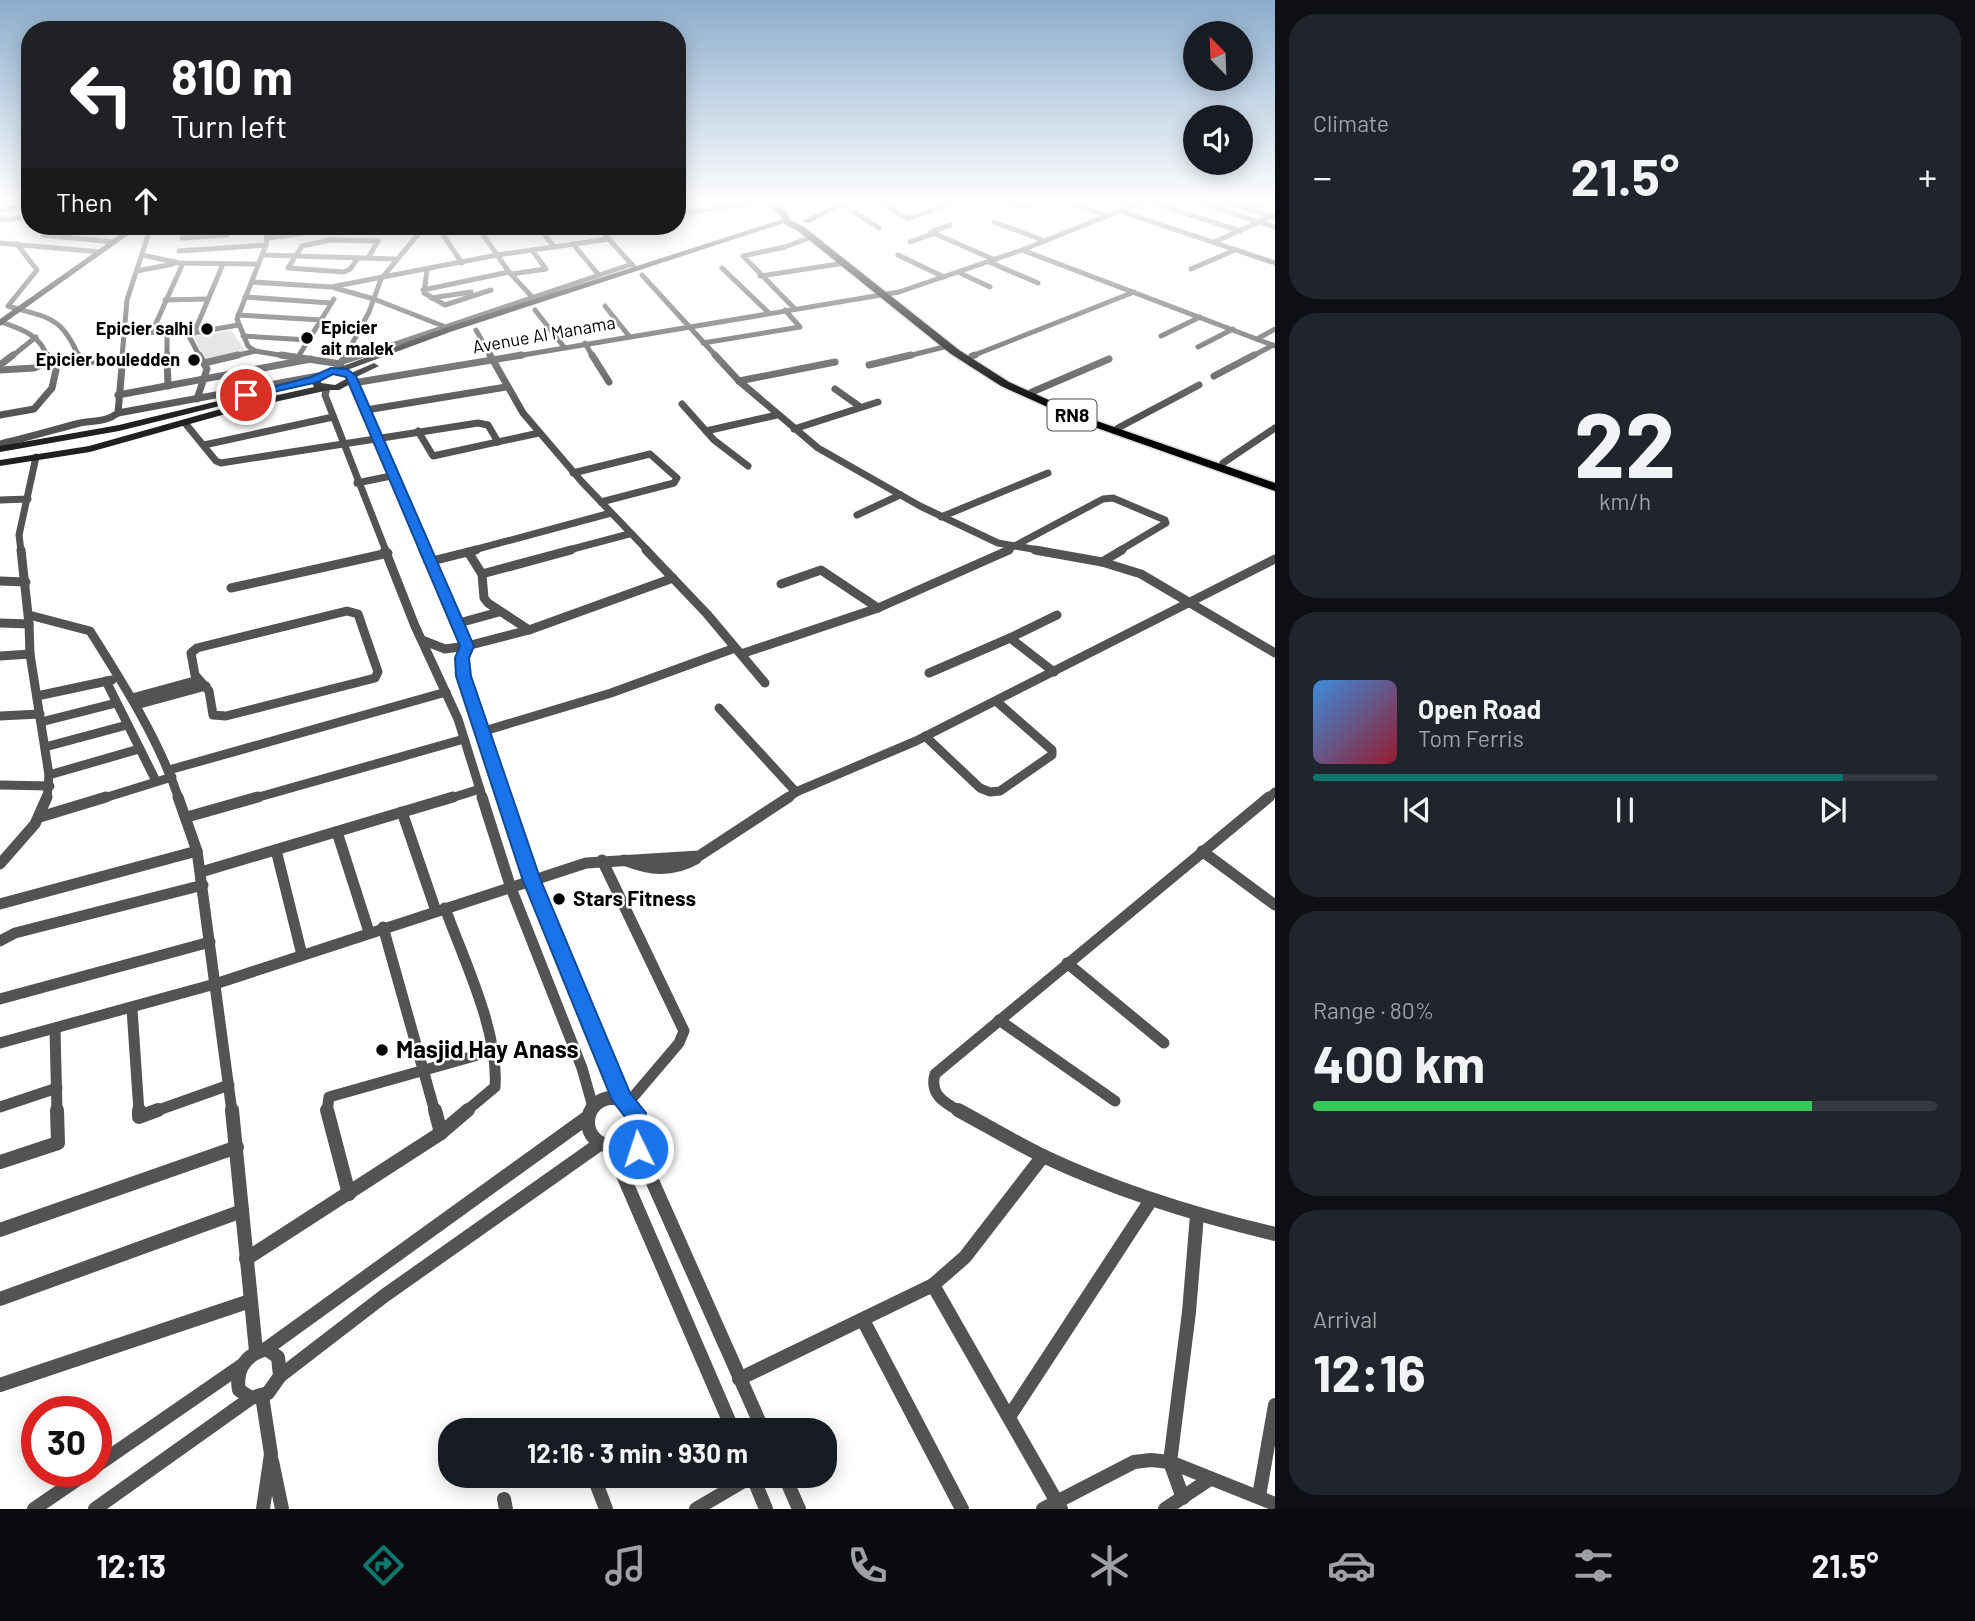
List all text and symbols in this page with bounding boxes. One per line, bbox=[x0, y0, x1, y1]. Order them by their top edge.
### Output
north arrow bbox=[1183, 21, 1253, 91]
map controls bbox=[1183, 21, 1253, 175]
text: 810 m bbox=[171, 46, 293, 105]
icon: left bbox=[56, 49, 147, 140]
button: sound bbox=[1183, 105, 1253, 175]
text: Turn left bbox=[171, 106, 288, 144]
text: Climate bbox=[1313, 109, 1389, 137]
text: 21.5° bbox=[1571, 144, 1679, 206]
text: − bbox=[1313, 153, 1332, 199]
text: + bbox=[1918, 153, 1937, 199]
icon: ahead bbox=[127, 182, 165, 220]
text: Then bbox=[56, 186, 113, 217]
street label: Avenue Al Manama bbox=[471, 311, 617, 357]
place label: Epicier ait malek bbox=[321, 316, 394, 359]
place label: Epicier salhi bbox=[96, 317, 193, 339]
marker: Epicier salhi bbox=[199, 321, 215, 337]
marker: Epicier ait malek bbox=[299, 330, 315, 346]
place label: Epicier bouledden bbox=[36, 348, 180, 370]
marker: Epicier bouledden bbox=[186, 352, 202, 368]
pin bbox=[216, 365, 276, 425]
icon: arrive bbox=[227, 376, 265, 414]
text: 22 bbox=[1574, 387, 1676, 496]
road number: RN8 bbox=[1048, 400, 1096, 430]
text: km/h bbox=[1599, 487, 1651, 515]
text: Open Road bbox=[1418, 693, 1541, 724]
text: Tom Ferris bbox=[1418, 724, 1524, 752]
icon: previous bbox=[1398, 791, 1436, 829]
icon: pause bbox=[1606, 791, 1644, 829]
icon: next bbox=[1814, 791, 1852, 829]
place label: Stars Fitness bbox=[573, 885, 696, 910]
marker: Stars Fitness bbox=[551, 891, 567, 907]
text: Range · 80% bbox=[1313, 996, 1434, 1024]
text: 400 km bbox=[1313, 1031, 1485, 1093]
place label: Masjid Hay Anass bbox=[396, 1034, 579, 1063]
marker: Masjid Hay Anass bbox=[374, 1042, 390, 1058]
position arrow bbox=[601, 1112, 675, 1186]
text: Arrival bbox=[1313, 1305, 1377, 1333]
text: 12:16 bbox=[1313, 1340, 1426, 1402]
speed limit sign: 30 bbox=[21, 1396, 112, 1487]
text: 12:16 · 3 min · 930 m bbox=[527, 1437, 748, 1468]
icon: directions bbox=[359, 1541, 408, 1590]
icon: music bbox=[601, 1541, 650, 1590]
icon: phone bbox=[843, 1541, 892, 1590]
icon: climate bbox=[1085, 1541, 1134, 1590]
icon: car bbox=[1327, 1541, 1376, 1590]
icon: filters bbox=[1569, 1541, 1618, 1590]
text: 12:13 bbox=[97, 1546, 166, 1584]
text: 21.5° bbox=[1811, 1546, 1878, 1584]

